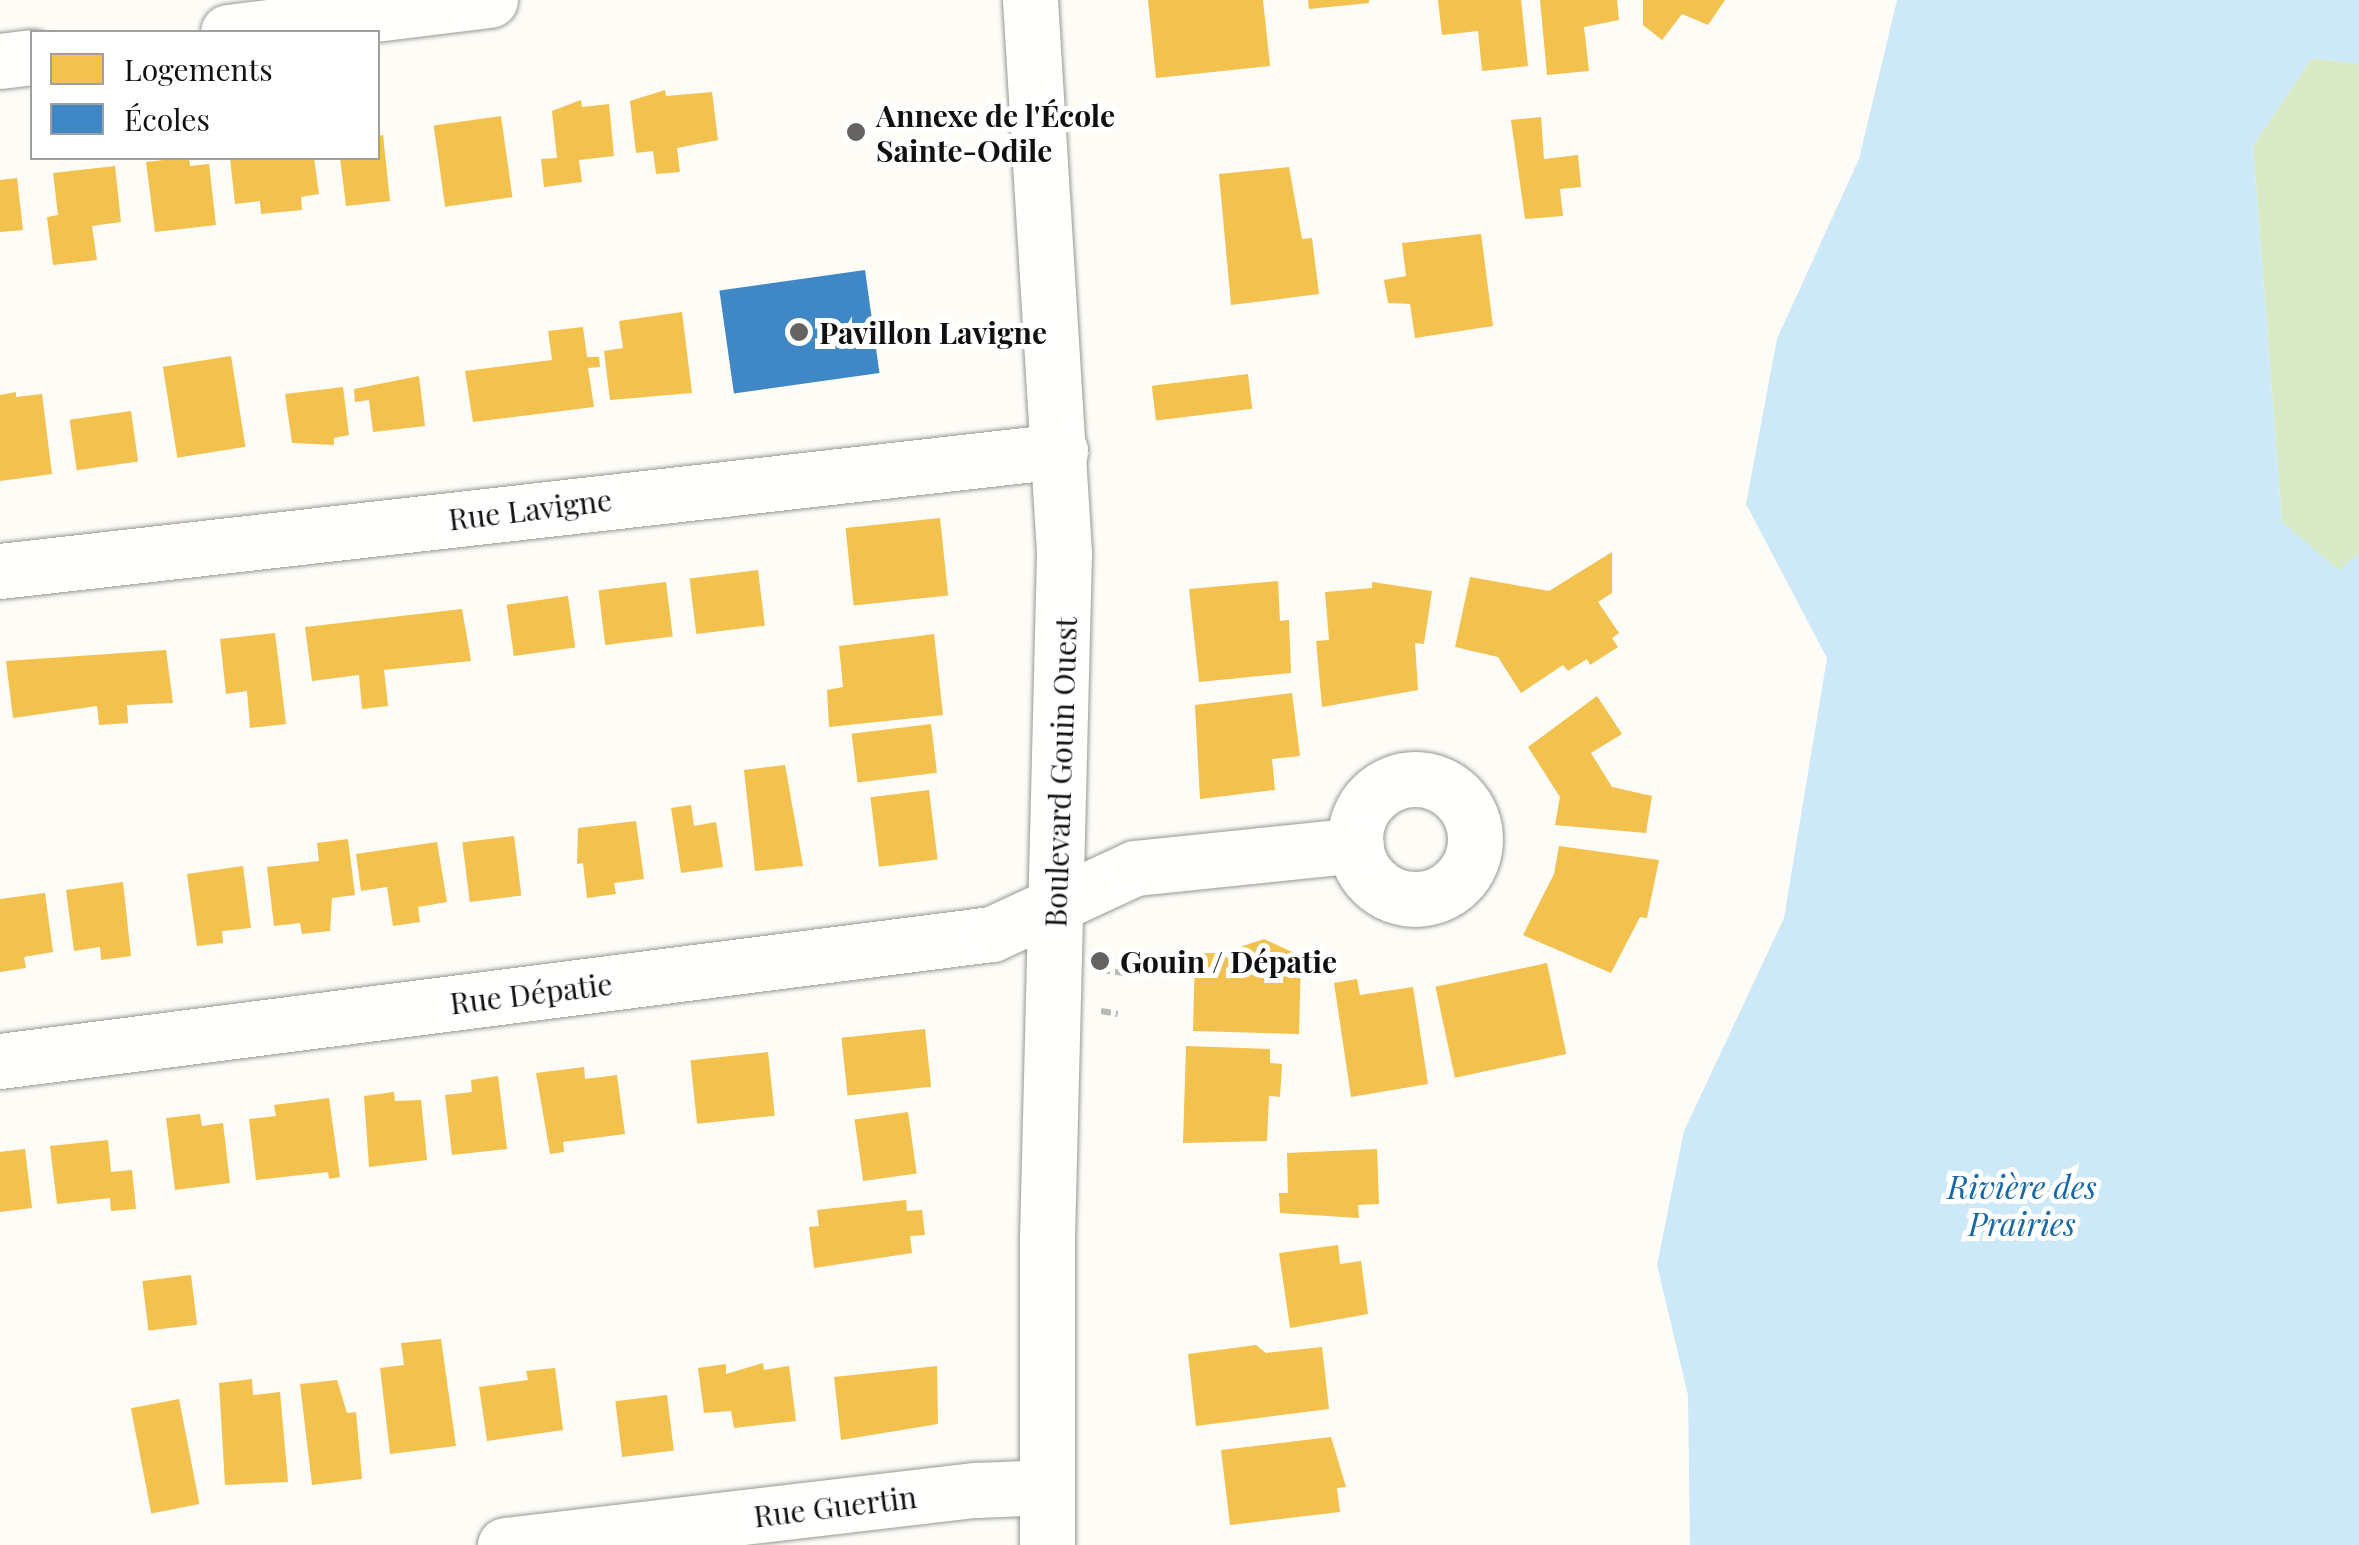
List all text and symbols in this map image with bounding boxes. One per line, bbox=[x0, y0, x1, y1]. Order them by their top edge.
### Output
legend bbox=[30, 30, 380, 160]
text: Logements bbox=[124, 49, 273, 89]
place label: Annexe de l'École Sainte-Odile bbox=[876, 97, 1115, 168]
text: Écoles bbox=[124, 99, 210, 139]
marker: Annexe de l'École Sainte-Odile bbox=[845, 121, 867, 143]
place label: Pavillon Lavigne bbox=[819, 314, 1047, 350]
marker: Pavillon Lavigne bbox=[788, 321, 810, 343]
street label: Rue Lavigne bbox=[446, 481, 614, 537]
street label: Boulevard Gouin Ouest bbox=[1037, 616, 1083, 928]
place label: Gouin / Dépatie bbox=[1120, 943, 1337, 979]
marker: Gouin / Dépatie bbox=[1089, 950, 1111, 972]
street label: Rue Dépatie bbox=[448, 965, 614, 1021]
water label: Rivière des Prairies bbox=[1947, 1168, 2097, 1243]
street label: Rue Guertin bbox=[751, 1478, 919, 1534]

